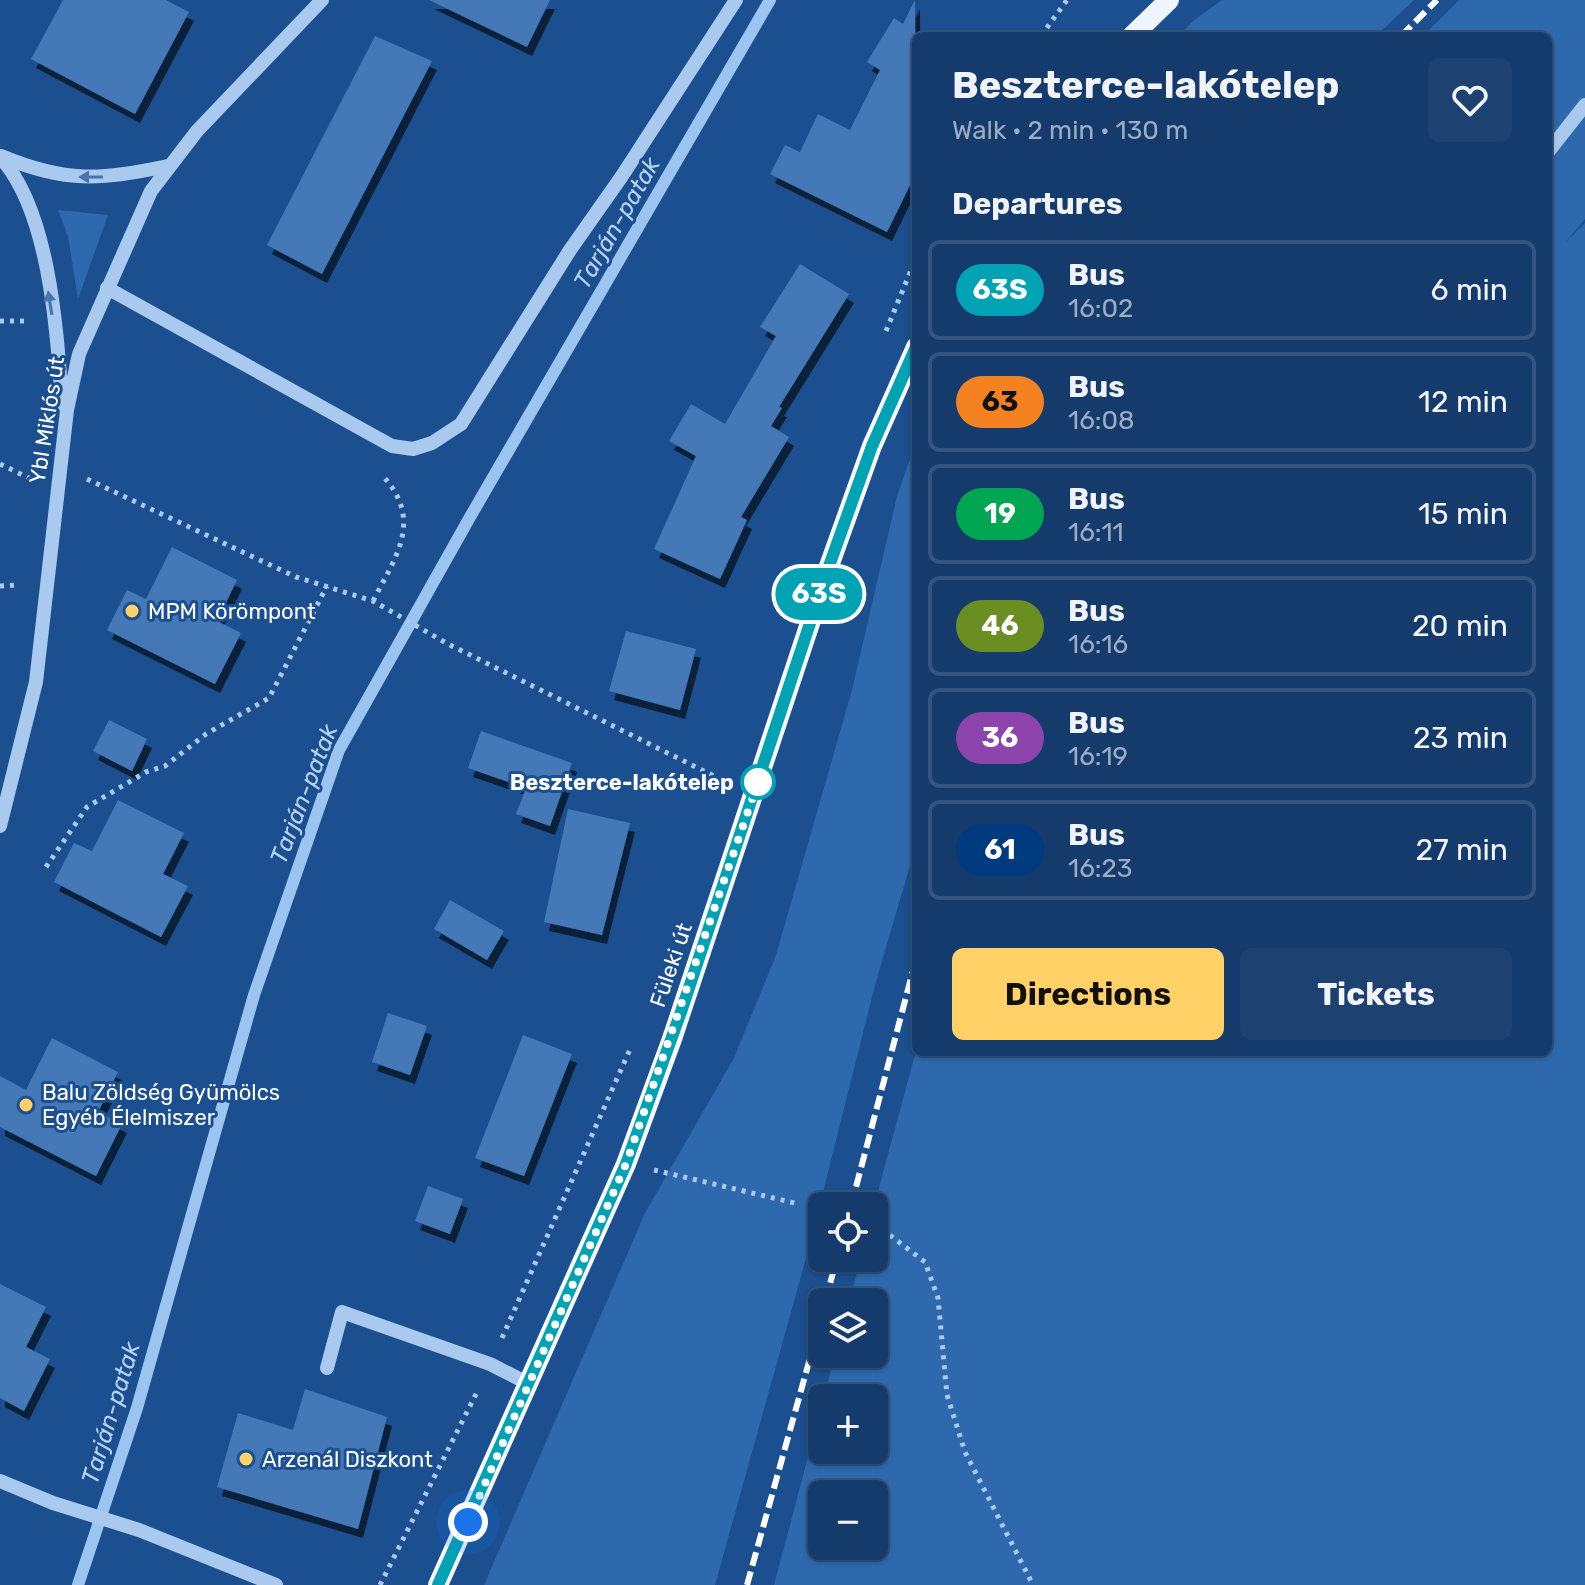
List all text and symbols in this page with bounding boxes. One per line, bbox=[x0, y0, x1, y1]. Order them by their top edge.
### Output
button: heart bbox=[1428, 58, 1512, 142]
text: Beszterce-lakótelep bbox=[952, 62, 1339, 108]
text: Walk · 2 min · 130 m bbox=[952, 115, 1188, 146]
water label: Tarján-patak bbox=[568, 152, 666, 294]
one-way arrow bbox=[78, 171, 103, 183]
text: Departures bbox=[952, 186, 1123, 222]
text: Bus bbox=[1068, 257, 1125, 293]
text: 6 min bbox=[1430, 272, 1508, 308]
text: 63S bbox=[972, 273, 1028, 306]
one-way arrow bbox=[43, 291, 56, 316]
text: 16:02 bbox=[1068, 293, 1133, 324]
street label: Ybl Miklós út bbox=[24, 354, 70, 486]
text: Bus bbox=[1068, 369, 1125, 405]
text: 12 min bbox=[1418, 384, 1508, 420]
text: 63 bbox=[982, 385, 1018, 418]
text: 16:08 bbox=[1068, 405, 1135, 436]
text: Bus bbox=[1068, 481, 1125, 517]
text: 15 min bbox=[1418, 496, 1508, 532]
text: 19 bbox=[984, 497, 1016, 530]
text: 16:11 bbox=[1068, 517, 1124, 548]
line badge: 63S bbox=[773, 568, 865, 620]
text: 63S bbox=[791, 577, 847, 610]
text: Bus bbox=[1068, 593, 1125, 629]
place label: MPM Körömpont bbox=[148, 598, 316, 625]
marker: MPM Körömpont bbox=[123, 602, 141, 620]
text: 20 min bbox=[1412, 608, 1508, 644]
text: 46 bbox=[981, 609, 1019, 642]
text: 16:16 bbox=[1068, 629, 1128, 660]
text: Bus bbox=[1068, 705, 1125, 741]
water label: Tarján-patak bbox=[265, 720, 344, 868]
text: 23 min bbox=[1413, 720, 1508, 756]
text: 36 bbox=[982, 721, 1018, 754]
text: 16:19 bbox=[1068, 741, 1128, 772]
marker: Beszterce-lakótelep bbox=[741, 765, 775, 799]
place label: Beszterce-lakótelep bbox=[510, 769, 734, 796]
text: Bus bbox=[1068, 817, 1125, 853]
text: 27 min bbox=[1416, 832, 1508, 868]
text: 61 bbox=[984, 833, 1016, 866]
text: 16:23 bbox=[1068, 853, 1132, 884]
street label: Füleki út bbox=[644, 919, 698, 1011]
button: Directions bbox=[952, 948, 1224, 1040]
button: Tickets bbox=[1240, 948, 1512, 1040]
place label: Balu Zöldség Gyümölcs Egyéb Élelmiszer bbox=[42, 1079, 280, 1131]
marker: Balu Zöldség Gyümölcs Egyéb Élelmiszer bbox=[17, 1096, 35, 1114]
map controls bbox=[808, 1192, 888, 1560]
button: locate bbox=[808, 1192, 888, 1272]
button: layers bbox=[808, 1288, 888, 1368]
water label: Tarján-patak bbox=[76, 1338, 146, 1488]
button: + bbox=[808, 1384, 888, 1464]
place label: Arzenál Diszkont bbox=[262, 1446, 433, 1473]
marker: Arzenál Diszkont bbox=[237, 1450, 255, 1468]
button: − bbox=[808, 1480, 888, 1560]
your location bbox=[448, 1502, 488, 1542]

